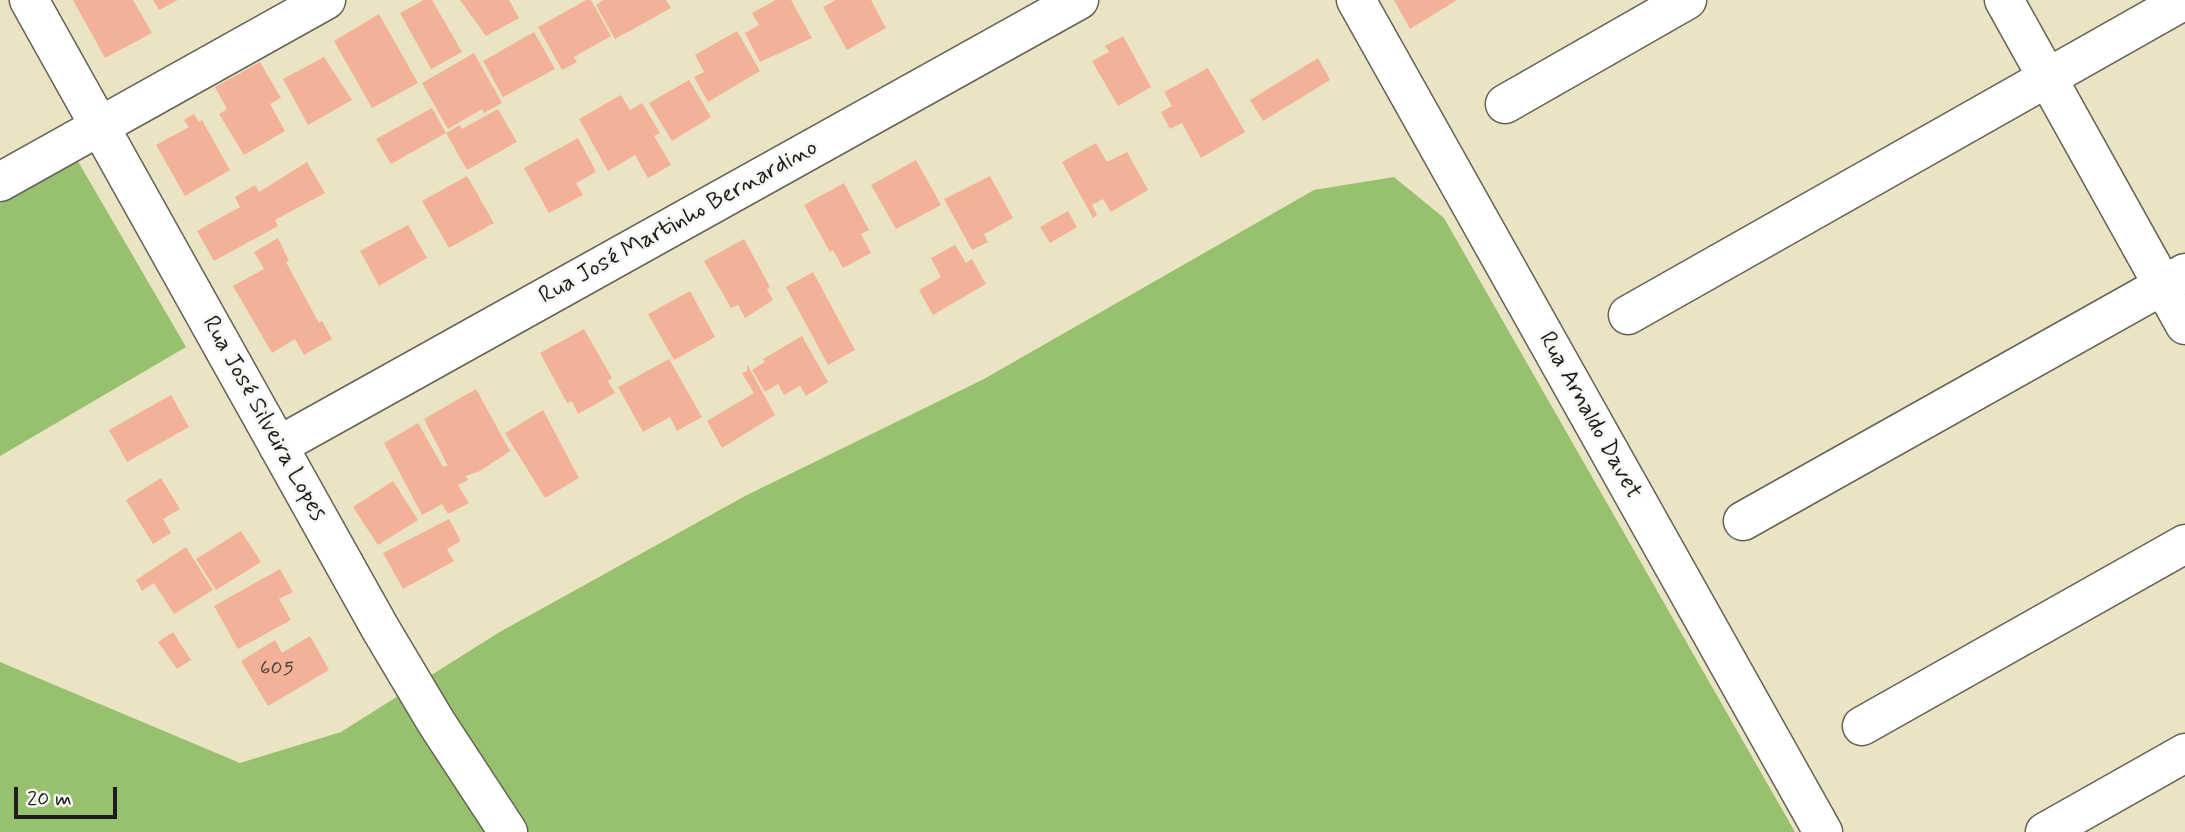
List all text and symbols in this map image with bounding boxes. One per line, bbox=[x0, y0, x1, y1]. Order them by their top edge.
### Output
street label: Rua José Martinho Bernardino bbox=[535, 134, 823, 312]
street label: Rua José Silveira Lopes bbox=[195, 311, 331, 527]
street label: Rua Arnaldo Davet bbox=[1531, 327, 1647, 505]
house number: 605 bbox=[260, 657, 294, 683]
scale bar bbox=[18, 772, 121, 816]
text: 20 m bbox=[27, 785, 72, 813]

